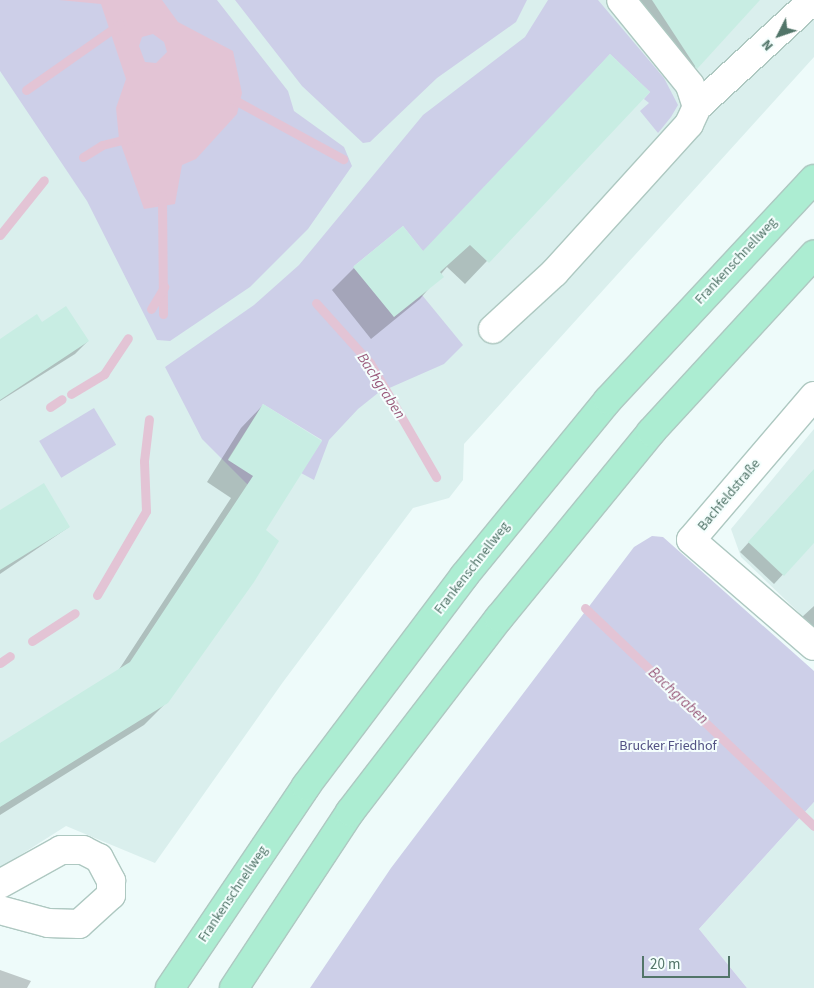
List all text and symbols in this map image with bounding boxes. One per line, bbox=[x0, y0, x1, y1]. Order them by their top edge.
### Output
north arrow bbox=[754, 10, 804, 60]
text: N bbox=[757, 35, 778, 55]
street label: Frankenschnellweg bbox=[691, 214, 781, 308]
water label: Bachgraben bbox=[353, 350, 409, 422]
street label: Bachfeldstraße bbox=[694, 456, 764, 534]
street label: Frankenschnellweg bbox=[431, 518, 513, 618]
water label: Bachgraben bbox=[644, 664, 712, 728]
park label: Brucker Friedhof bbox=[619, 738, 717, 754]
street label: Frankenschnellweg bbox=[195, 843, 271, 945]
scale bar bbox=[644, 946, 732, 978]
text: 20 m bbox=[650, 954, 680, 975]

